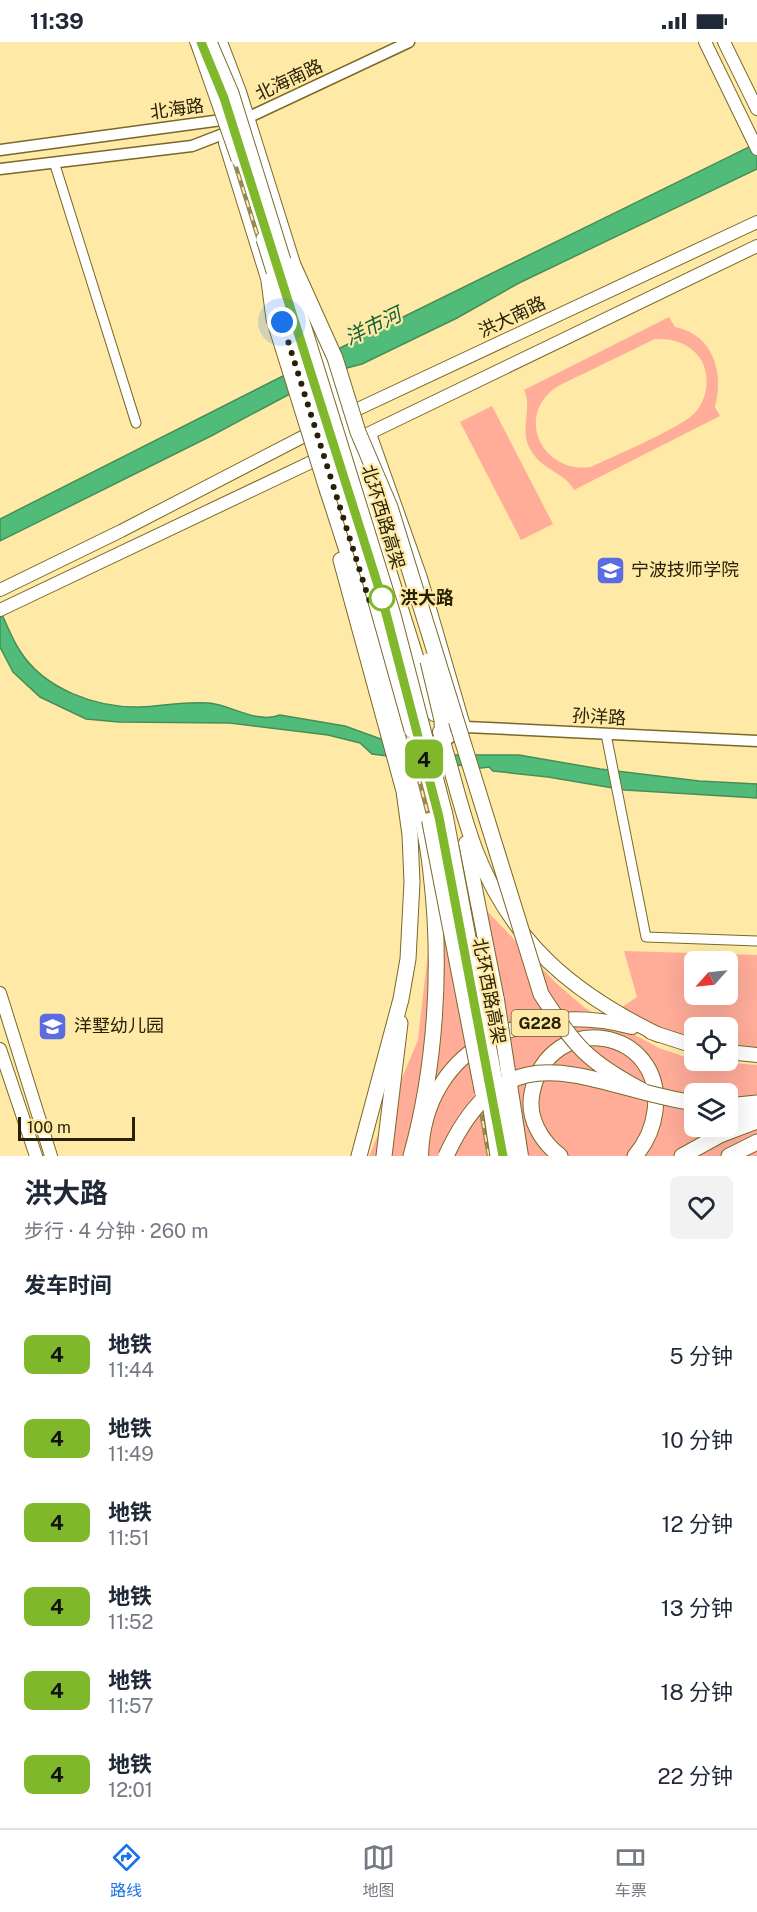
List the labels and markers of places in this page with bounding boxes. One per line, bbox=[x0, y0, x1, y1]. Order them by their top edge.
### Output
school or university icon: 宁波技师学院 bbox=[594, 554, 626, 586]
place label: 宁波技师学院 bbox=[631, 559, 739, 580]
marker: 洪大路 bbox=[369, 585, 395, 611]
place label: 洪大路 bbox=[400, 587, 454, 608]
school or university icon: 洋墅幼儿园 bbox=[37, 1010, 69, 1042]
place label: 洋墅幼儿园 bbox=[74, 1015, 164, 1036]

